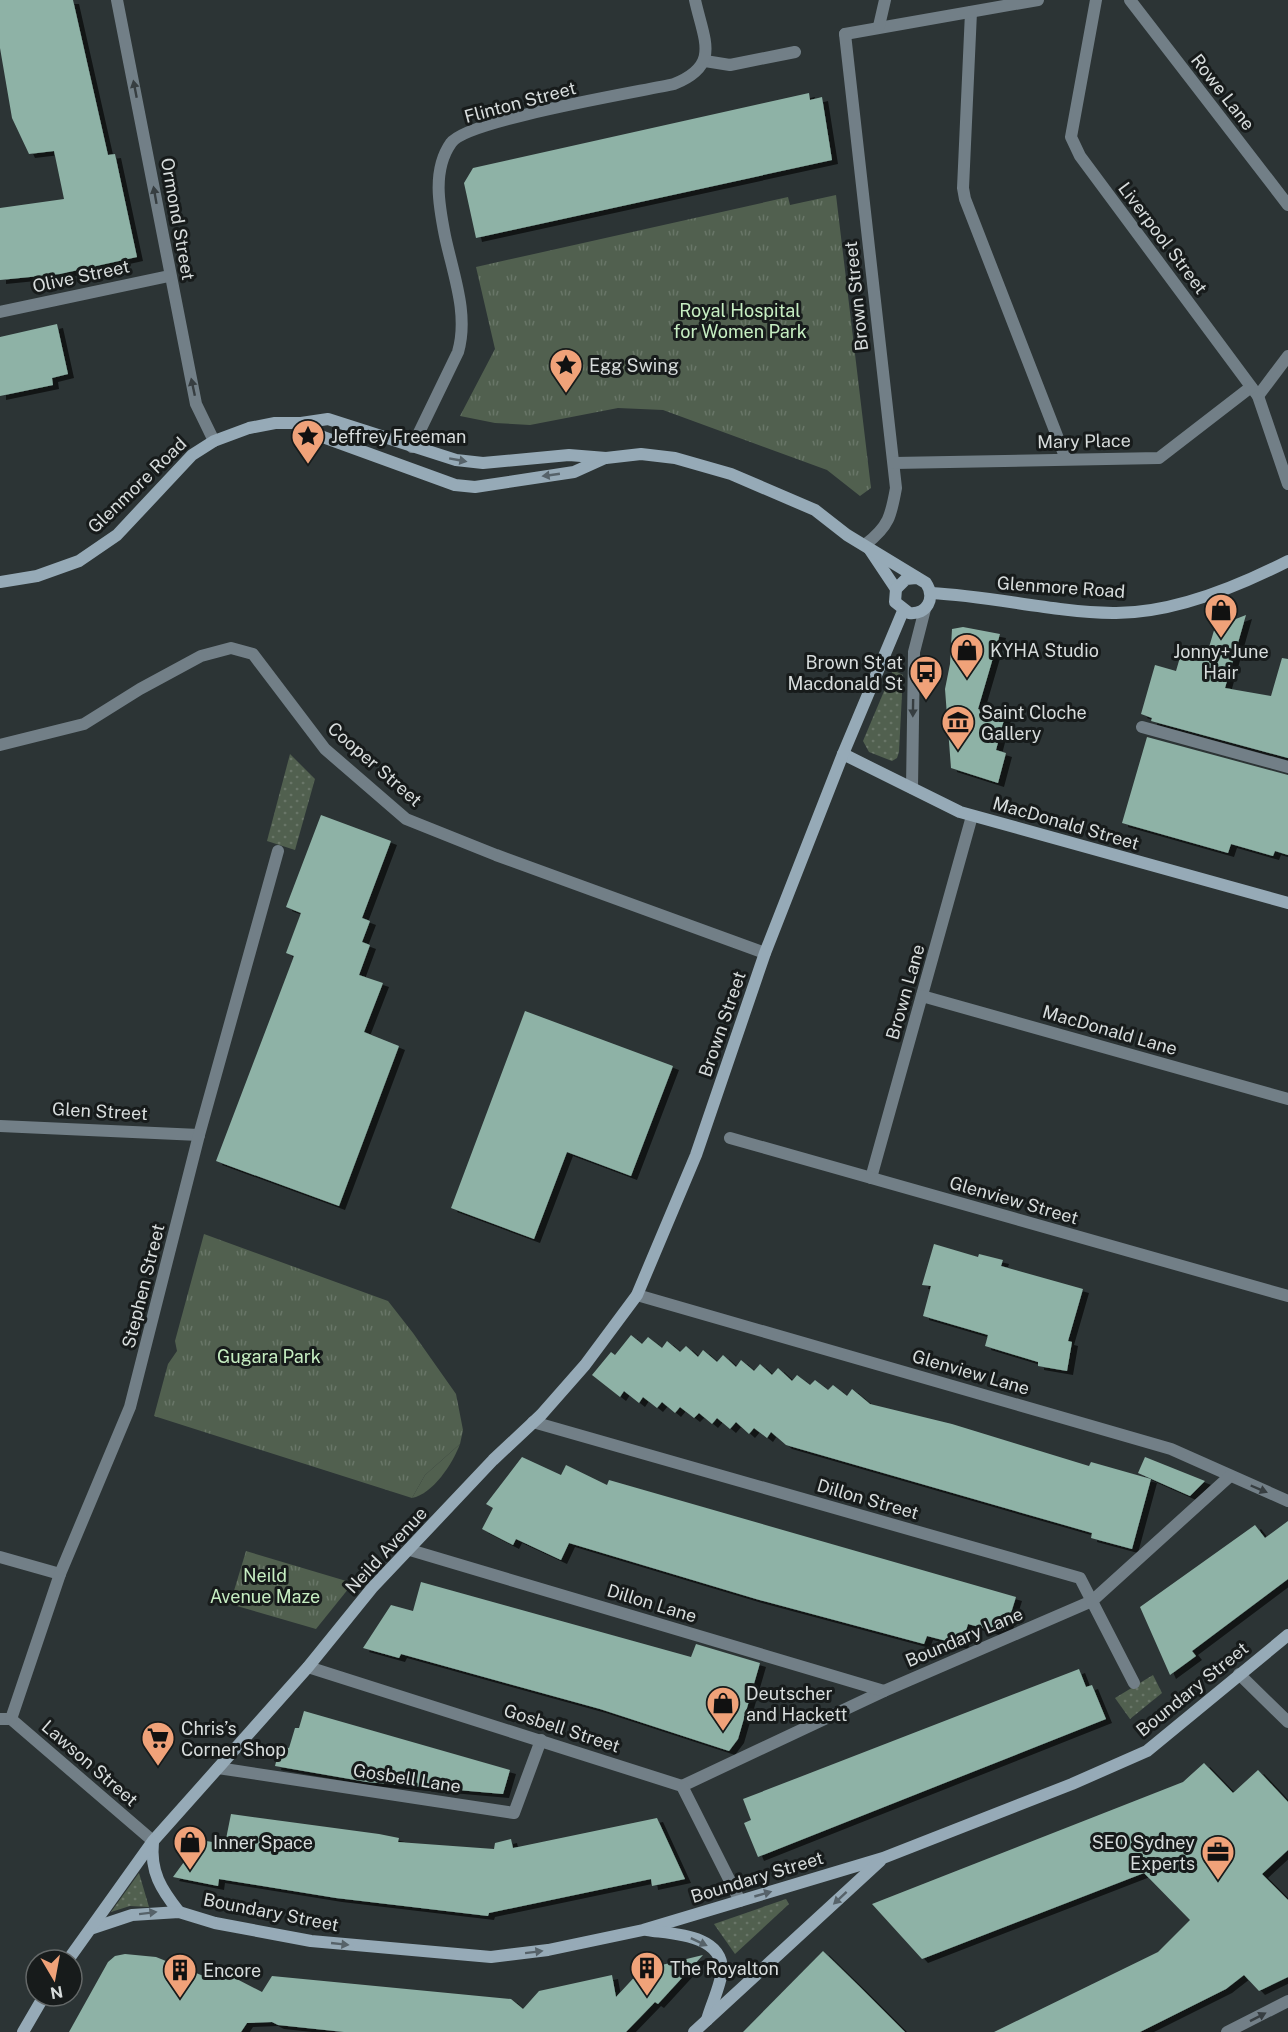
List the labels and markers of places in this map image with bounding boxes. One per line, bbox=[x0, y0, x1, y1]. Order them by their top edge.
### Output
place icon: Egg Swing bbox=[548, 347, 584, 394]
place label: Egg Swing bbox=[589, 355, 679, 376]
place icon: Jeffrey Freeman bbox=[290, 418, 326, 465]
place label: Jeffrey Freeman bbox=[331, 426, 466, 447]
shop icon: Jonny+June Hair bbox=[1203, 592, 1239, 639]
shop icon: KYHA Studio bbox=[949, 632, 985, 679]
place label: KYHA Studio bbox=[990, 640, 1099, 661]
place label: Jonny+June Hair bbox=[1173, 641, 1269, 683]
place label: Brown St at Macdonald St bbox=[787, 652, 903, 694]
bus stop icon: Brown St at Macdonald St bbox=[908, 654, 944, 701]
place label: Saint Cloche Gallery bbox=[981, 702, 1087, 744]
museum icon: Saint Cloche Gallery bbox=[940, 704, 976, 751]
place label: Deutscher and Hackett bbox=[746, 1683, 847, 1725]
shop icon: Deutscher and Hackett bbox=[705, 1685, 741, 1732]
place label: Chris’s Corner Shop bbox=[181, 1718, 286, 1760]
supermarket icon: Chris’s Corner Shop bbox=[140, 1720, 176, 1767]
shop icon: Inner Space bbox=[172, 1824, 208, 1871]
place label: Inner Space bbox=[213, 1832, 313, 1853]
place label: SEO Sydney Experts bbox=[1092, 1832, 1195, 1874]
office icon: SEO Sydney Experts bbox=[1200, 1834, 1236, 1881]
building icon: The Royalton bbox=[629, 1950, 665, 1997]
building icon: Encore bbox=[162, 1952, 198, 1999]
place label: The Royalton bbox=[670, 1958, 779, 1979]
place label: Encore bbox=[203, 1960, 261, 1981]

